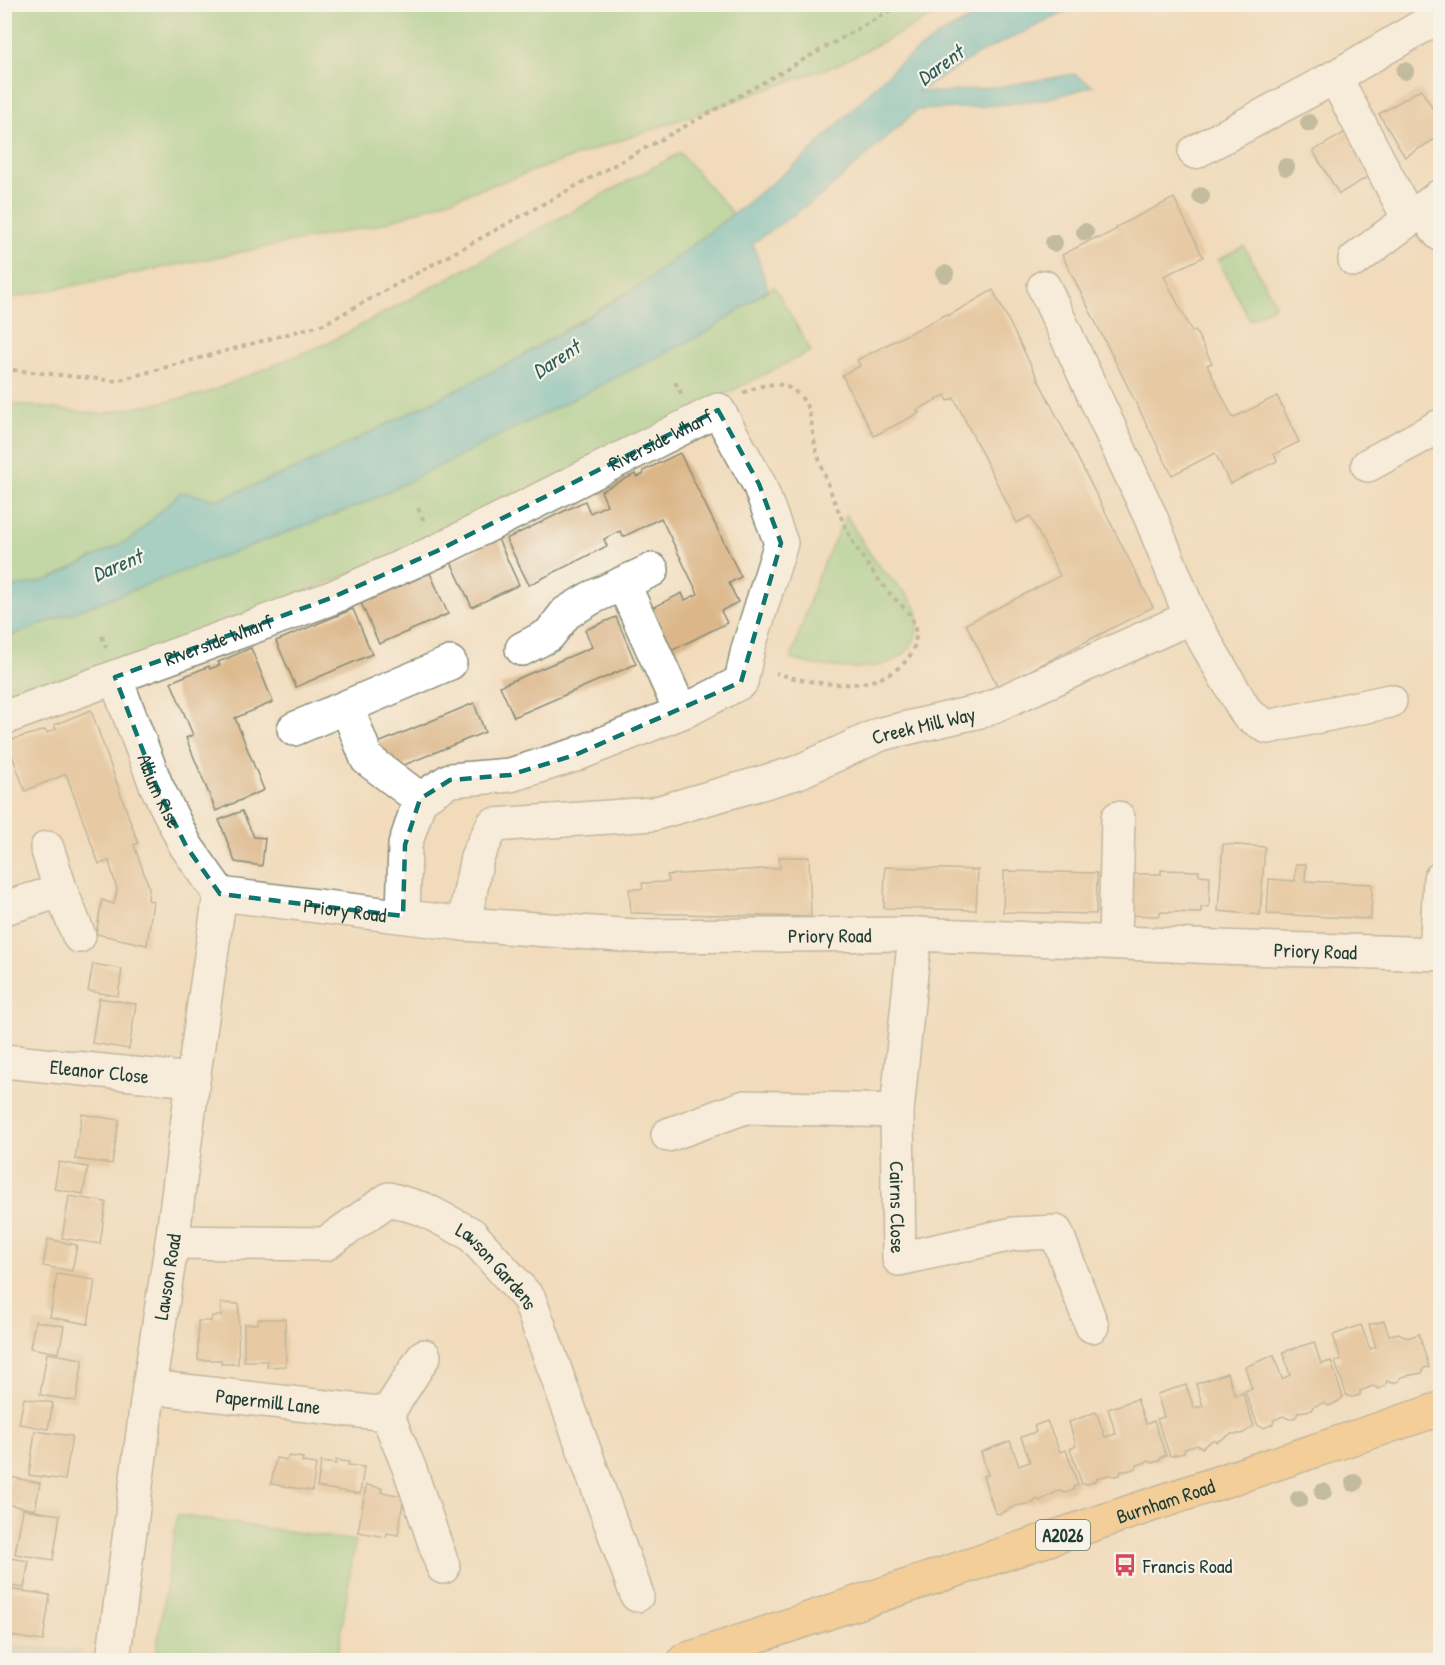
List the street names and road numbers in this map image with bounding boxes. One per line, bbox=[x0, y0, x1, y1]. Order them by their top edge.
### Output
street label: Riverside Wharf bbox=[604, 402, 717, 476]
street label: Riverside Wharf bbox=[160, 607, 276, 672]
street label: Creek Mill Way bbox=[867, 699, 978, 750]
street label: Allium Rise bbox=[132, 750, 188, 832]
street label: Priory Road bbox=[302, 891, 388, 928]
street label: Priory Road bbox=[788, 921, 872, 948]
street label: Priory Road bbox=[1273, 935, 1358, 965]
street label: Eleanor Close bbox=[49, 1052, 150, 1089]
street label: Cairns Close bbox=[884, 1161, 912, 1253]
street label: Lawson Gardens bbox=[452, 1215, 545, 1313]
street label: Lawson Road bbox=[146, 1232, 186, 1322]
street label: Papermill Lane bbox=[214, 1381, 322, 1420]
street label: Burnham Road bbox=[1112, 1471, 1218, 1529]
road number: A2026 bbox=[1036, 1520, 1090, 1550]

